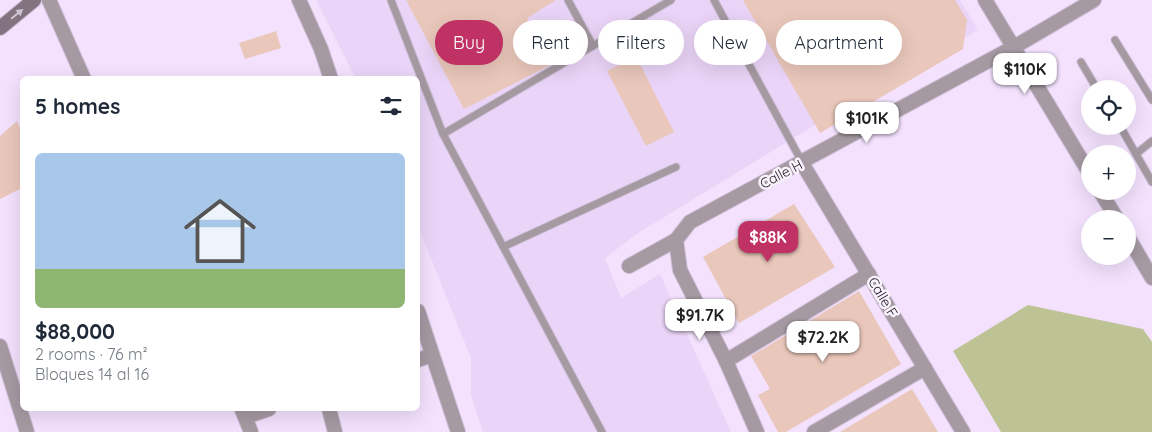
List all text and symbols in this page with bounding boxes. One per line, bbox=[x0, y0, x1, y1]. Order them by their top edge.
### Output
one-way arrow bbox=[11, 9, 23, 20]
chip: Buy bbox=[435, 20, 503, 65]
chip: Rent bbox=[513, 20, 588, 65]
chip: Filters bbox=[598, 20, 684, 65]
chip: New bbox=[694, 20, 766, 65]
chip: Apartment bbox=[776, 20, 902, 65]
pin: $110K bbox=[990, 52, 1060, 95]
text: $110K bbox=[1004, 59, 1046, 79]
map controls bbox=[1081, 80, 1136, 265]
button: locate bbox=[1081, 80, 1136, 135]
icon: filters bbox=[377, 92, 405, 120]
text: 5 homes bbox=[35, 93, 120, 119]
pin: $101K bbox=[832, 102, 902, 144]
text: $101K bbox=[846, 108, 888, 128]
button: + bbox=[1081, 145, 1136, 200]
street label: Calle H bbox=[757, 155, 805, 193]
icon: home bbox=[175, 186, 265, 276]
button: − bbox=[1081, 210, 1136, 265]
pin: $88K bbox=[738, 220, 798, 263]
text: $88K bbox=[749, 227, 787, 247]
street label: Calle F bbox=[864, 274, 902, 320]
pin: $91.7K bbox=[659, 298, 741, 341]
text: $91.7K bbox=[676, 305, 724, 325]
text: $88,000 bbox=[35, 318, 115, 344]
pin: $72.2K bbox=[782, 320, 864, 363]
text: $72.2K bbox=[797, 327, 849, 347]
text: 2 rooms · 76 m² bbox=[35, 344, 148, 364]
text: Bloques 14 al 16 bbox=[35, 364, 149, 384]

